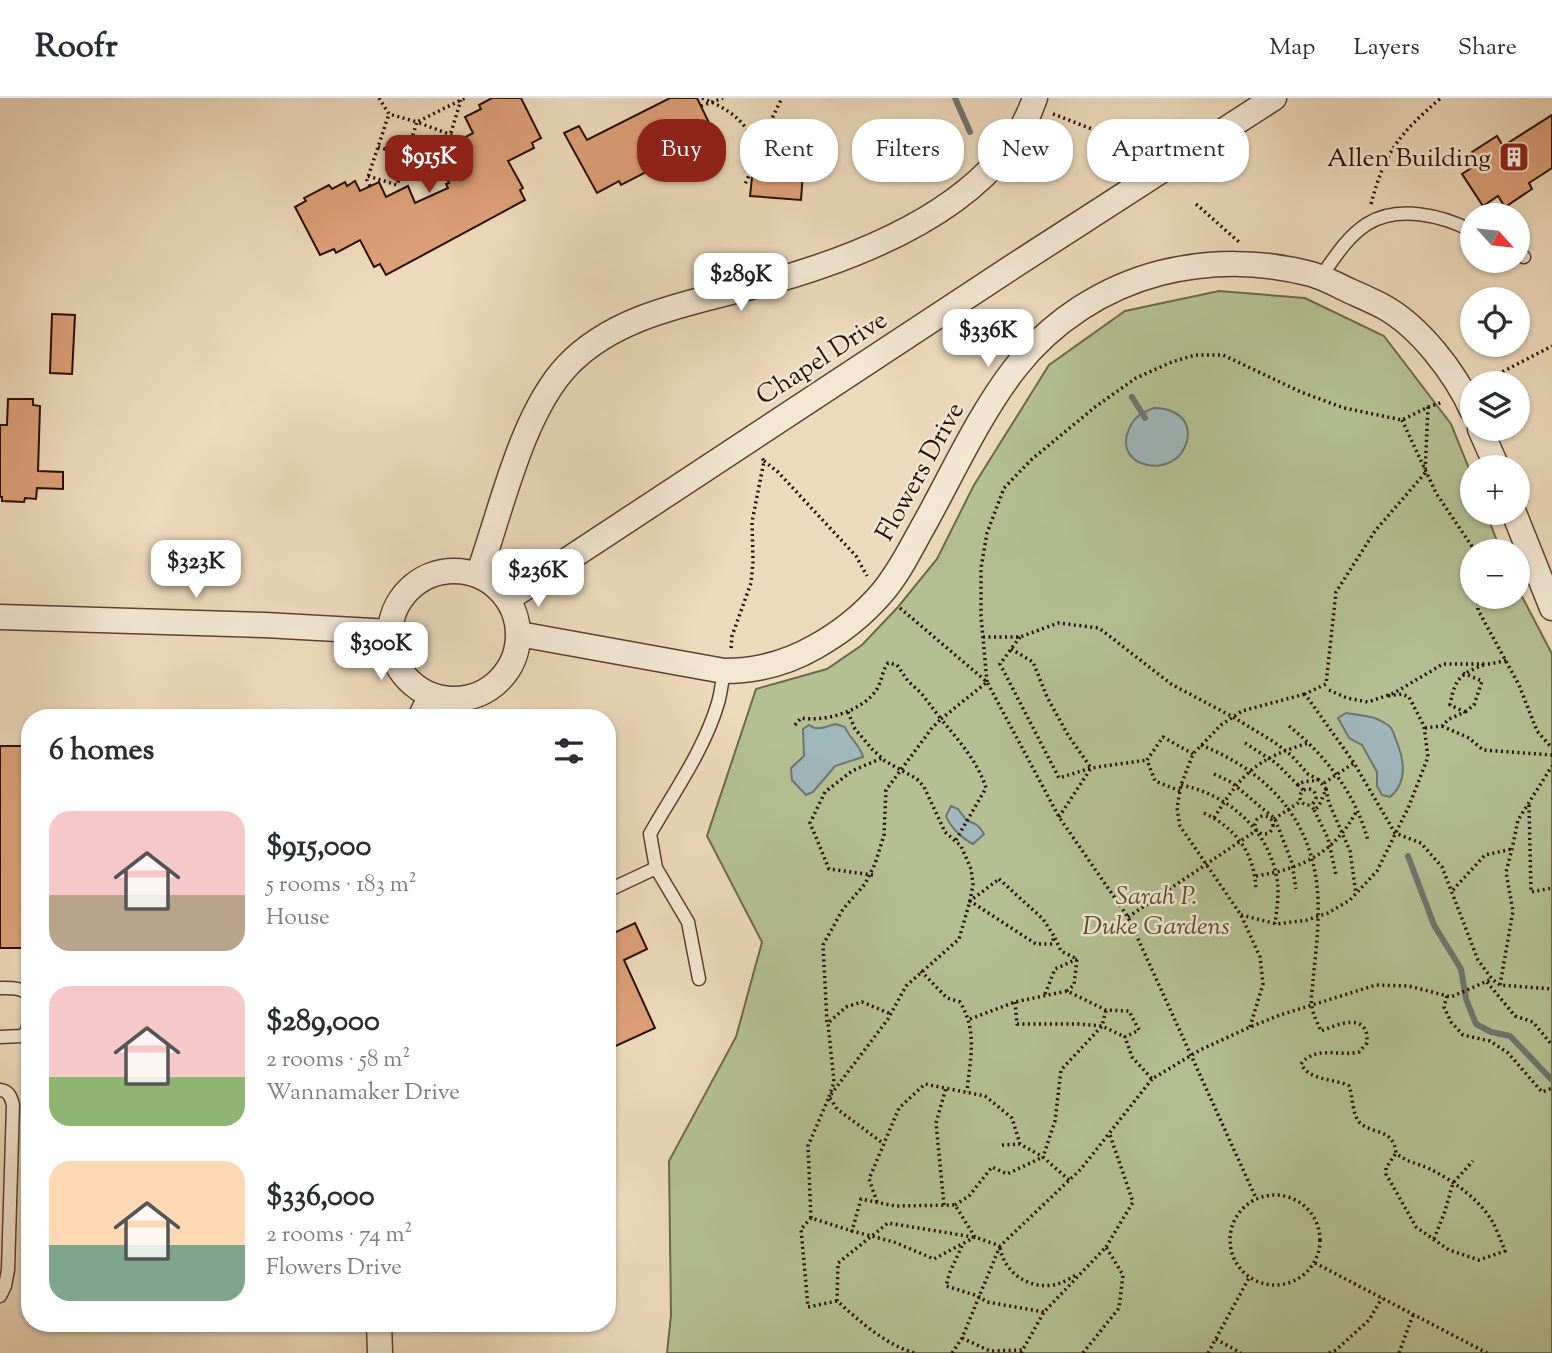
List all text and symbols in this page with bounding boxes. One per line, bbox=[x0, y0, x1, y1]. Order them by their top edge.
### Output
text: Roofr bbox=[35, 24, 118, 72]
text: Map bbox=[1269, 31, 1315, 65]
text: Layers bbox=[1353, 31, 1420, 65]
text: Share bbox=[1458, 31, 1517, 65]
chip: Buy bbox=[637, 119, 726, 182]
chip: Rent bbox=[740, 119, 838, 182]
chip: Filters bbox=[852, 119, 964, 182]
chip: New bbox=[978, 119, 1073, 182]
chip: Apartment bbox=[1087, 119, 1249, 182]
pin: $915K bbox=[380, 136, 478, 195]
building icon: Allen Building bbox=[1497, 140, 1531, 174]
text: $915K bbox=[401, 141, 457, 174]
place label: Allen Building bbox=[1327, 141, 1491, 178]
north arrow bbox=[1460, 203, 1530, 273]
map controls bbox=[1460, 203, 1530, 609]
pin: $289K bbox=[692, 254, 790, 313]
text: $289K bbox=[710, 259, 772, 292]
button: locate bbox=[1460, 287, 1530, 357]
street label: Chapel Drive bbox=[749, 303, 895, 415]
pin: $336K bbox=[939, 310, 1037, 369]
text: $336K bbox=[959, 315, 1017, 348]
button: layers bbox=[1460, 371, 1530, 441]
street label: Flowers Drive bbox=[868, 396, 975, 548]
button: + bbox=[1460, 455, 1530, 525]
button: − bbox=[1460, 539, 1530, 609]
pin: $323K bbox=[147, 540, 245, 600]
text: $323K bbox=[167, 546, 225, 579]
pin: $236K bbox=[489, 550, 587, 609]
text: $236K bbox=[508, 555, 568, 588]
pin: $300K bbox=[332, 622, 430, 682]
text: $300K bbox=[350, 628, 412, 661]
text: 6 homes bbox=[49, 730, 154, 773]
icon: filters bbox=[550, 732, 588, 770]
text: $915,000 bbox=[266, 826, 371, 869]
icon: home bbox=[105, 839, 189, 923]
text: 5 rooms · 183 m² bbox=[266, 869, 417, 902]
park label: Sarah P. Duke Gardens bbox=[1082, 879, 1230, 946]
text: House bbox=[266, 902, 330, 935]
text: $289,000 bbox=[266, 1001, 380, 1044]
icon: home bbox=[105, 1014, 189, 1098]
text: 2 rooms · 58 m² bbox=[266, 1044, 410, 1077]
text: Wannamaker Drive bbox=[266, 1077, 460, 1110]
text: $336,000 bbox=[266, 1176, 375, 1219]
icon: home bbox=[105, 1189, 189, 1273]
text: 2 rooms · 74 m² bbox=[266, 1219, 412, 1252]
text: Flowers Drive bbox=[266, 1252, 402, 1285]

